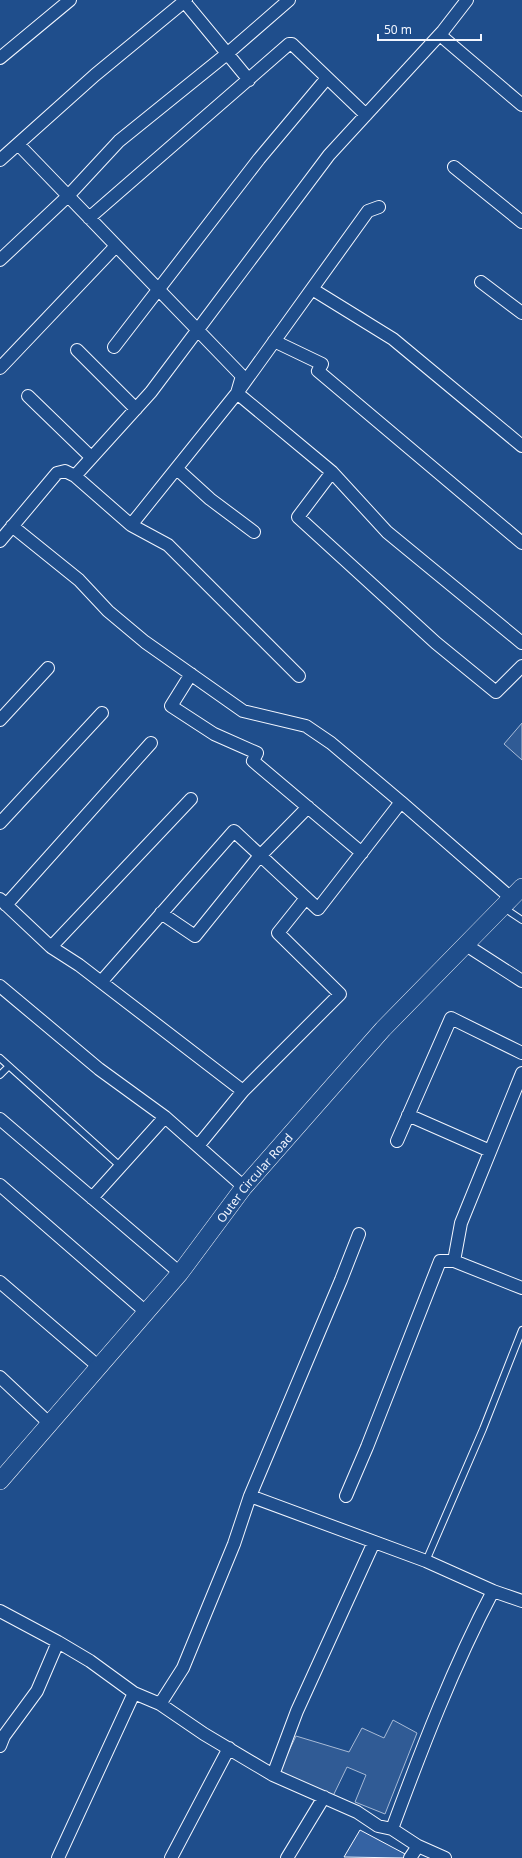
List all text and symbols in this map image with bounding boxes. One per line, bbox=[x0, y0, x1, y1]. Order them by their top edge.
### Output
scale bar bbox=[378, 16, 481, 42]
text: 50 m bbox=[384, 21, 412, 38]
street label: Outer Circular Road bbox=[212, 1129, 296, 1226]

